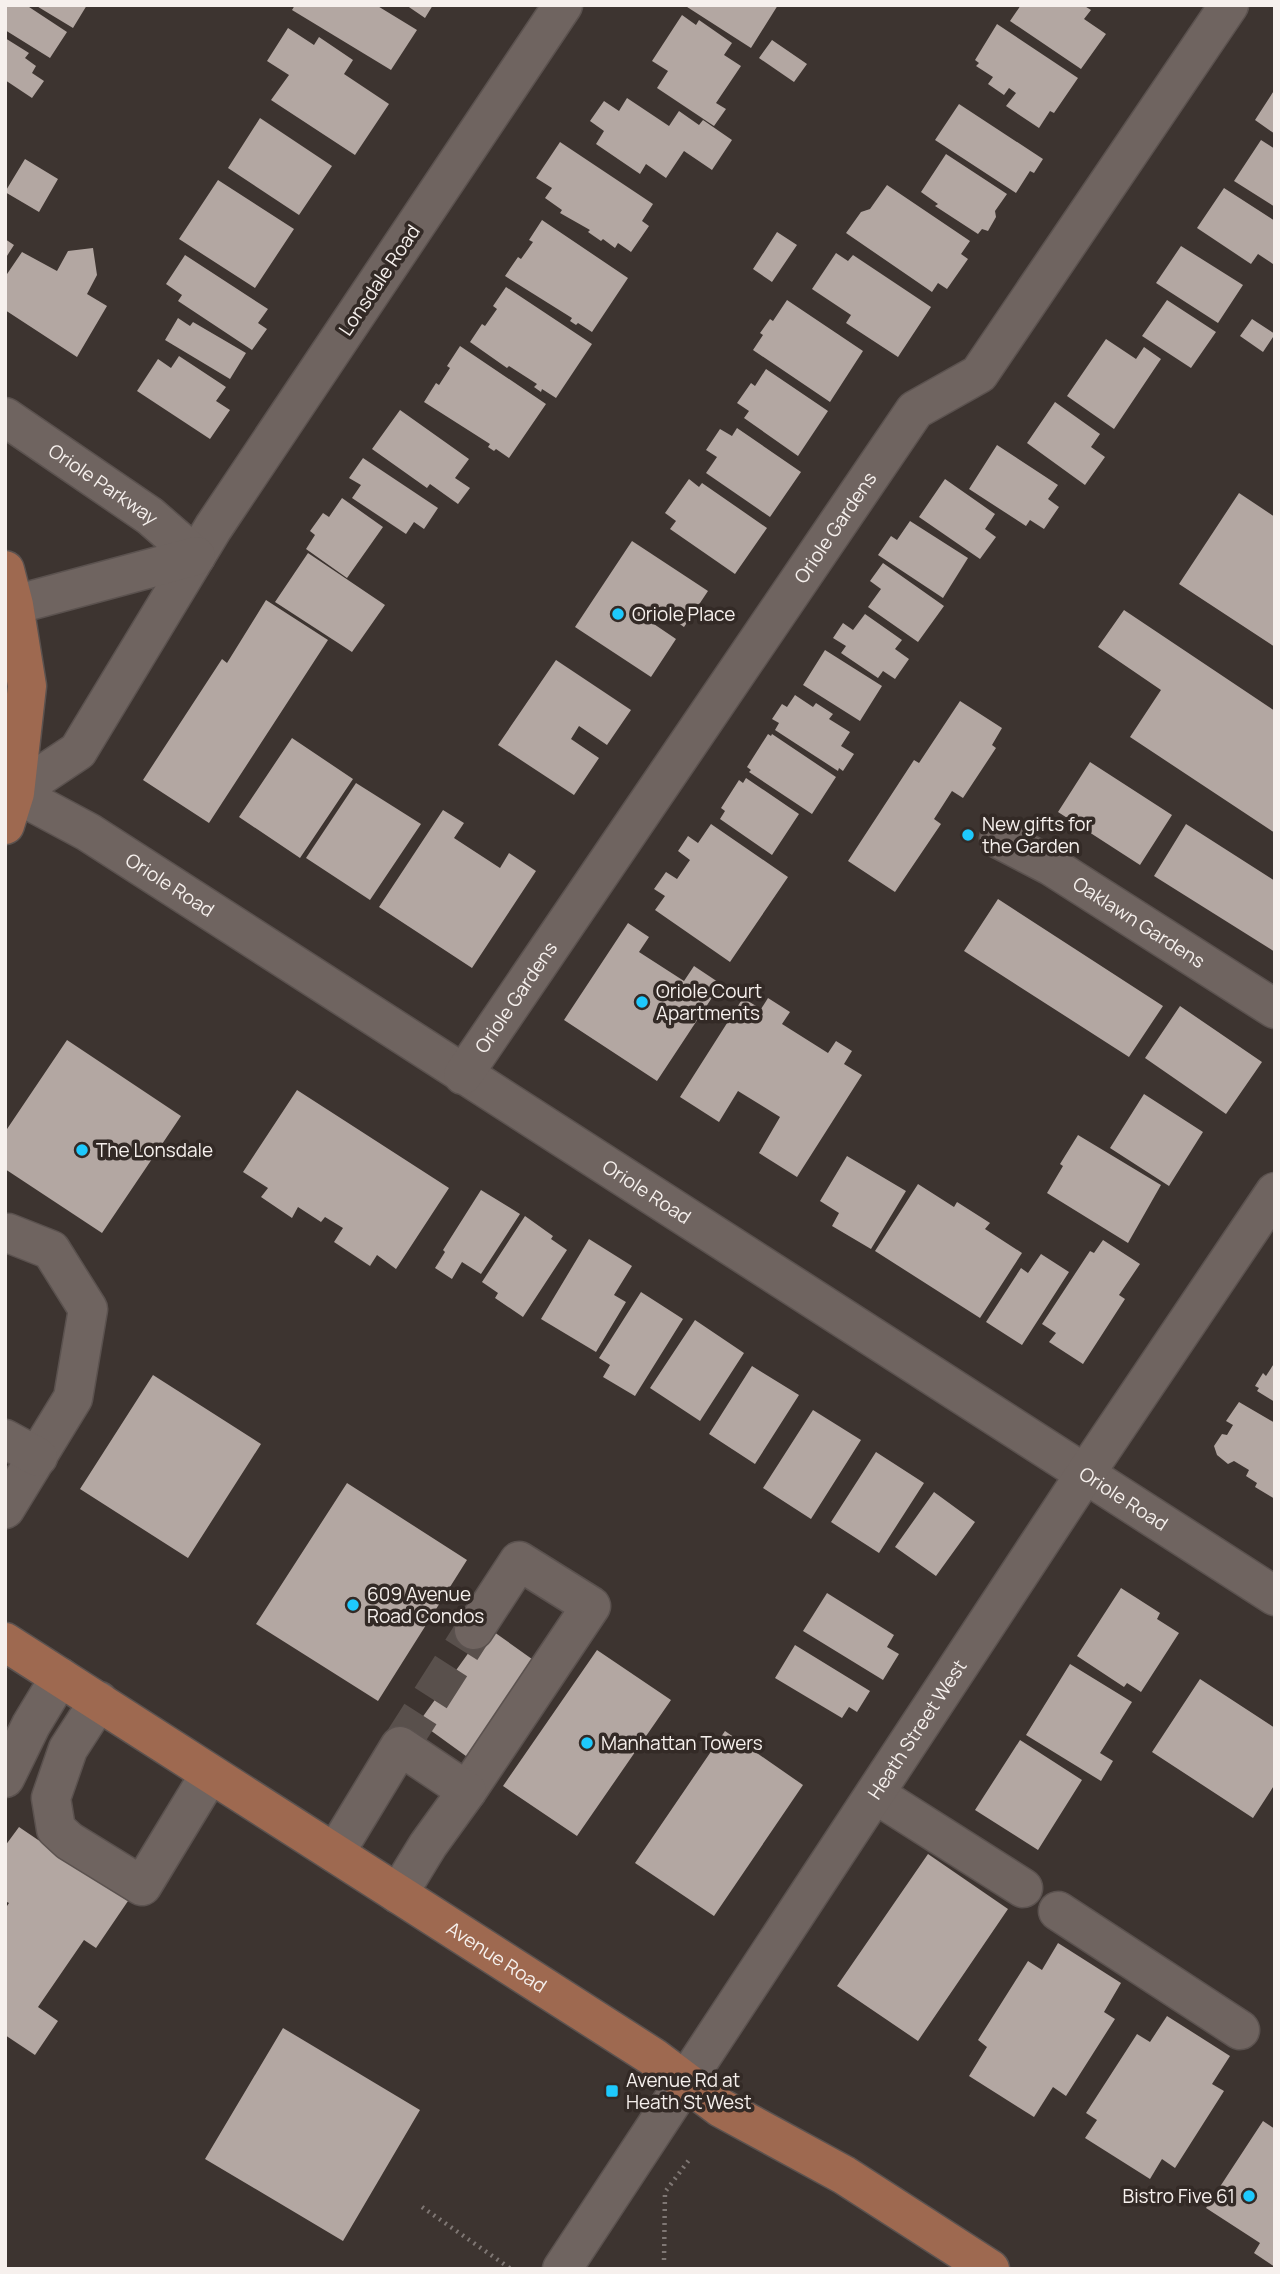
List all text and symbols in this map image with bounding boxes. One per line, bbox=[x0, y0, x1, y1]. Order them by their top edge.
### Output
street label: Lonsdale Road bbox=[332, 220, 426, 340]
street label: Oriole Parkway bbox=[43, 437, 164, 531]
street label: Oriole Gardens bbox=[788, 467, 882, 588]
place label: Oriole Place bbox=[632, 601, 735, 627]
marker: Oriole Place bbox=[610, 606, 626, 622]
place label: New gifts for the Garden bbox=[982, 811, 1093, 859]
marker: New gifts for the Garden bbox=[960, 827, 976, 843]
street label: Oriole Road bbox=[121, 847, 219, 923]
street label: Oaklawn Gardens bbox=[1068, 870, 1210, 974]
street label: Oriole Gardens bbox=[469, 936, 563, 1058]
place label: Oriole Court Apartments bbox=[656, 978, 762, 1026]
marker: Oriole Court Apartments bbox=[634, 994, 650, 1010]
place label: The Lonsdale bbox=[96, 1137, 213, 1163]
marker: The Lonsdale bbox=[74, 1142, 90, 1158]
street label: Oriole Road bbox=[597, 1153, 696, 1230]
street label: Oriole Road bbox=[1074, 1460, 1173, 1537]
place label: 609 Avenue Road Condos bbox=[367, 1581, 484, 1629]
marker: 609 Avenue Road Condos bbox=[345, 1597, 361, 1613]
street label: Heath Street West bbox=[862, 1654, 972, 1804]
place label: Manhattan Towers bbox=[601, 1730, 763, 1756]
marker: Manhattan Towers bbox=[579, 1735, 595, 1751]
street label: Avenue Road bbox=[442, 1915, 552, 1999]
place label: Avenue Rd at Heath St West bbox=[626, 2067, 752, 2115]
marker: Avenue Rd at Heath St West bbox=[604, 2083, 620, 2099]
place label: Bistro Five 61 bbox=[1123, 2183, 1235, 2209]
marker: Bistro Five 61 bbox=[1241, 2188, 1257, 2204]

